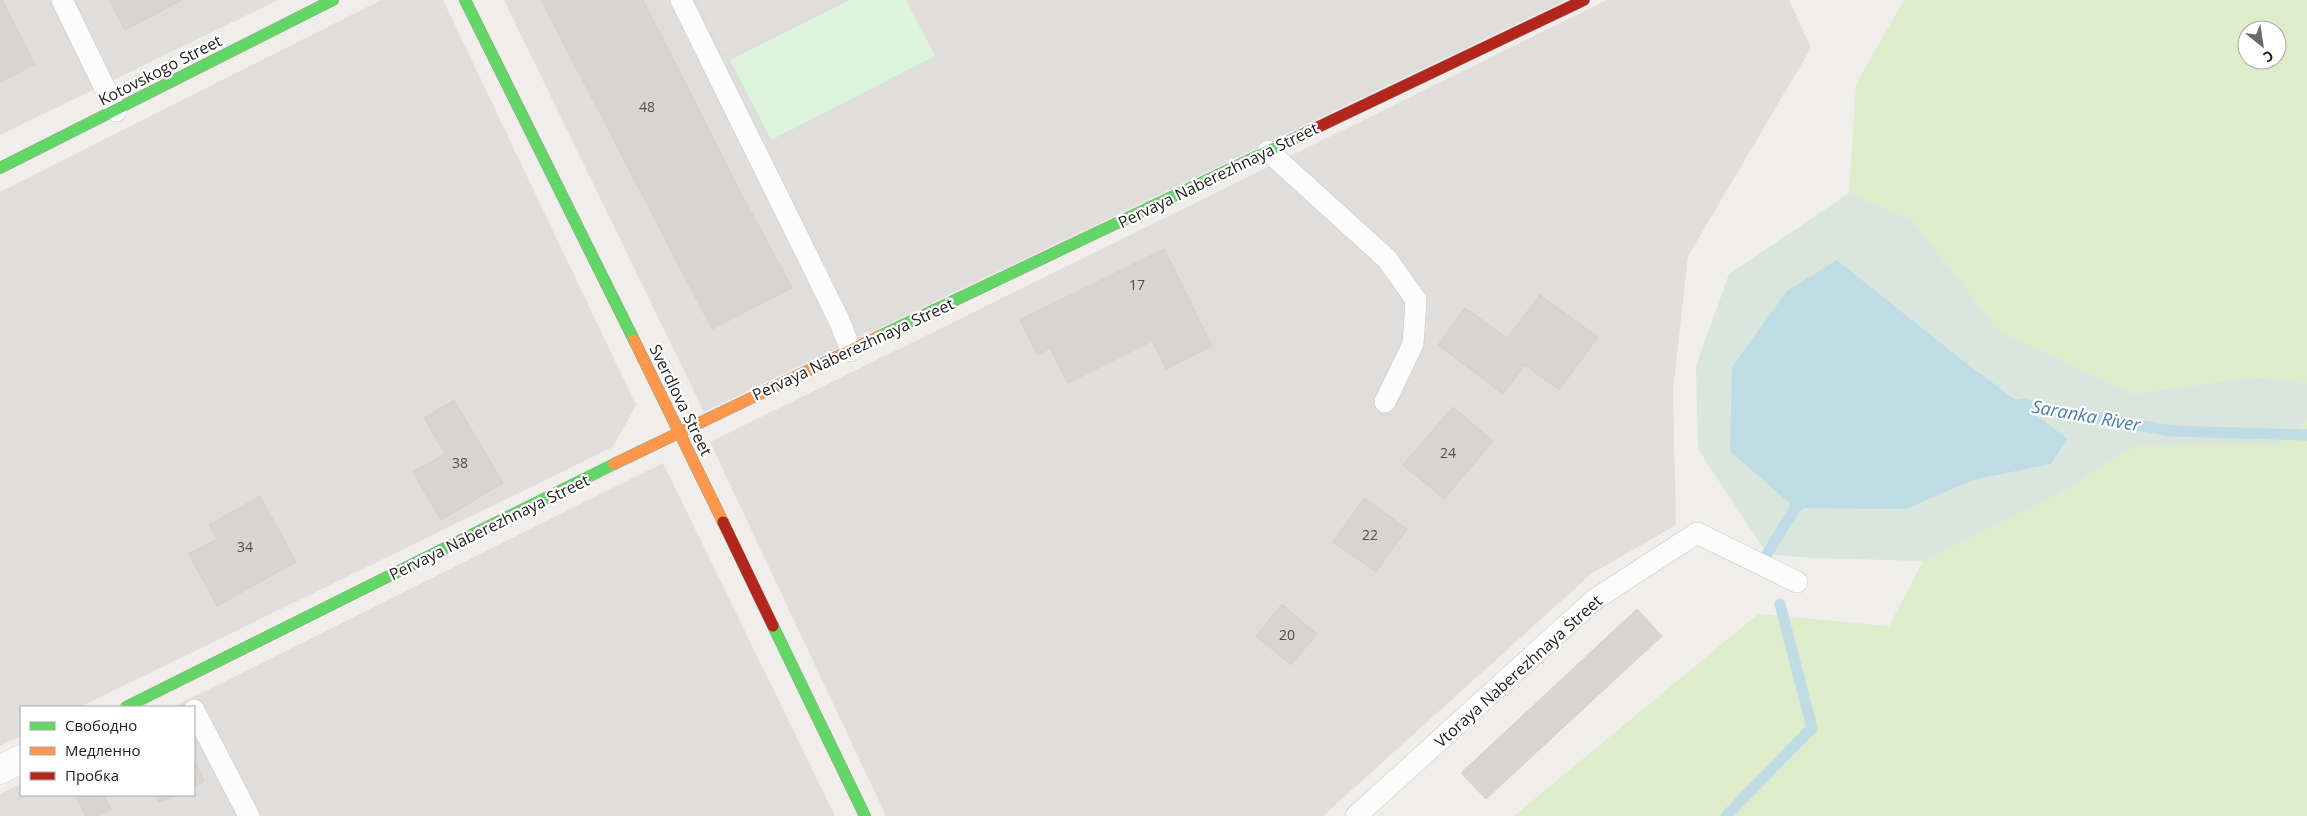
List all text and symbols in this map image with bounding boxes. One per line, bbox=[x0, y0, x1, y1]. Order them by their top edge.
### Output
north arrow bbox=[2237, 20, 2287, 70]
street label: Kotovskogo Street bbox=[95, 29, 226, 111]
text: С bbox=[2260, 46, 2277, 67]
house number: 48 bbox=[639, 97, 655, 116]
street label: Pervaya Naberezhnaya Street bbox=[1114, 117, 1322, 233]
house number: 17 bbox=[1129, 275, 1145, 294]
street label: Pervaya Naberezhnaya Street bbox=[749, 292, 958, 405]
street label: Sverdlova Street bbox=[644, 341, 718, 460]
water label: Saranka River bbox=[2030, 394, 2143, 437]
house number: 24 bbox=[1440, 443, 1456, 462]
house number: 38 bbox=[452, 453, 468, 472]
street label: Pervaya Naberezhnaya Street bbox=[385, 469, 593, 585]
house number: 22 bbox=[1362, 525, 1378, 544]
house number: 34 bbox=[237, 537, 253, 556]
street label: Vtoraya Naberezhnaya Street bbox=[1430, 590, 1607, 752]
house number: 20 bbox=[1279, 625, 1295, 644]
legend bbox=[20, 706, 195, 796]
text: Свободно bbox=[65, 715, 137, 735]
text: Медленно bbox=[65, 740, 141, 760]
text: Пробка bbox=[65, 765, 119, 785]

